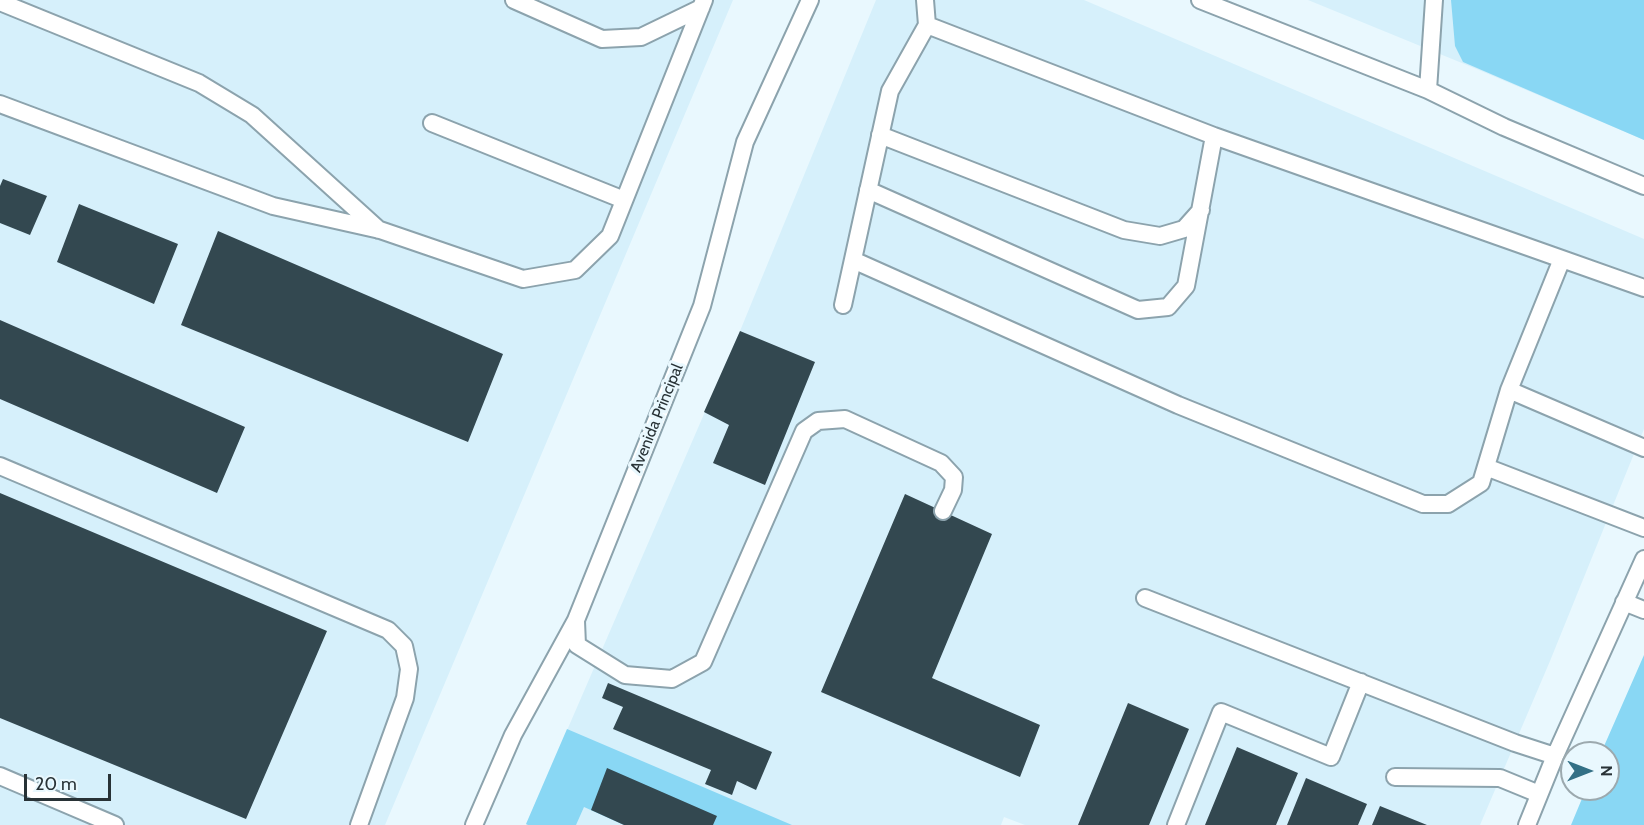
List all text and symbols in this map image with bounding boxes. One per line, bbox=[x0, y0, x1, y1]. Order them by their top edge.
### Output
street label: Avenida Principal bbox=[627, 361, 687, 475]
north arrow bbox=[1560, 741, 1620, 801]
scale bar bbox=[27, 762, 114, 800]
text: N bbox=[1597, 765, 1616, 777]
text: 20 m bbox=[35, 773, 77, 795]

